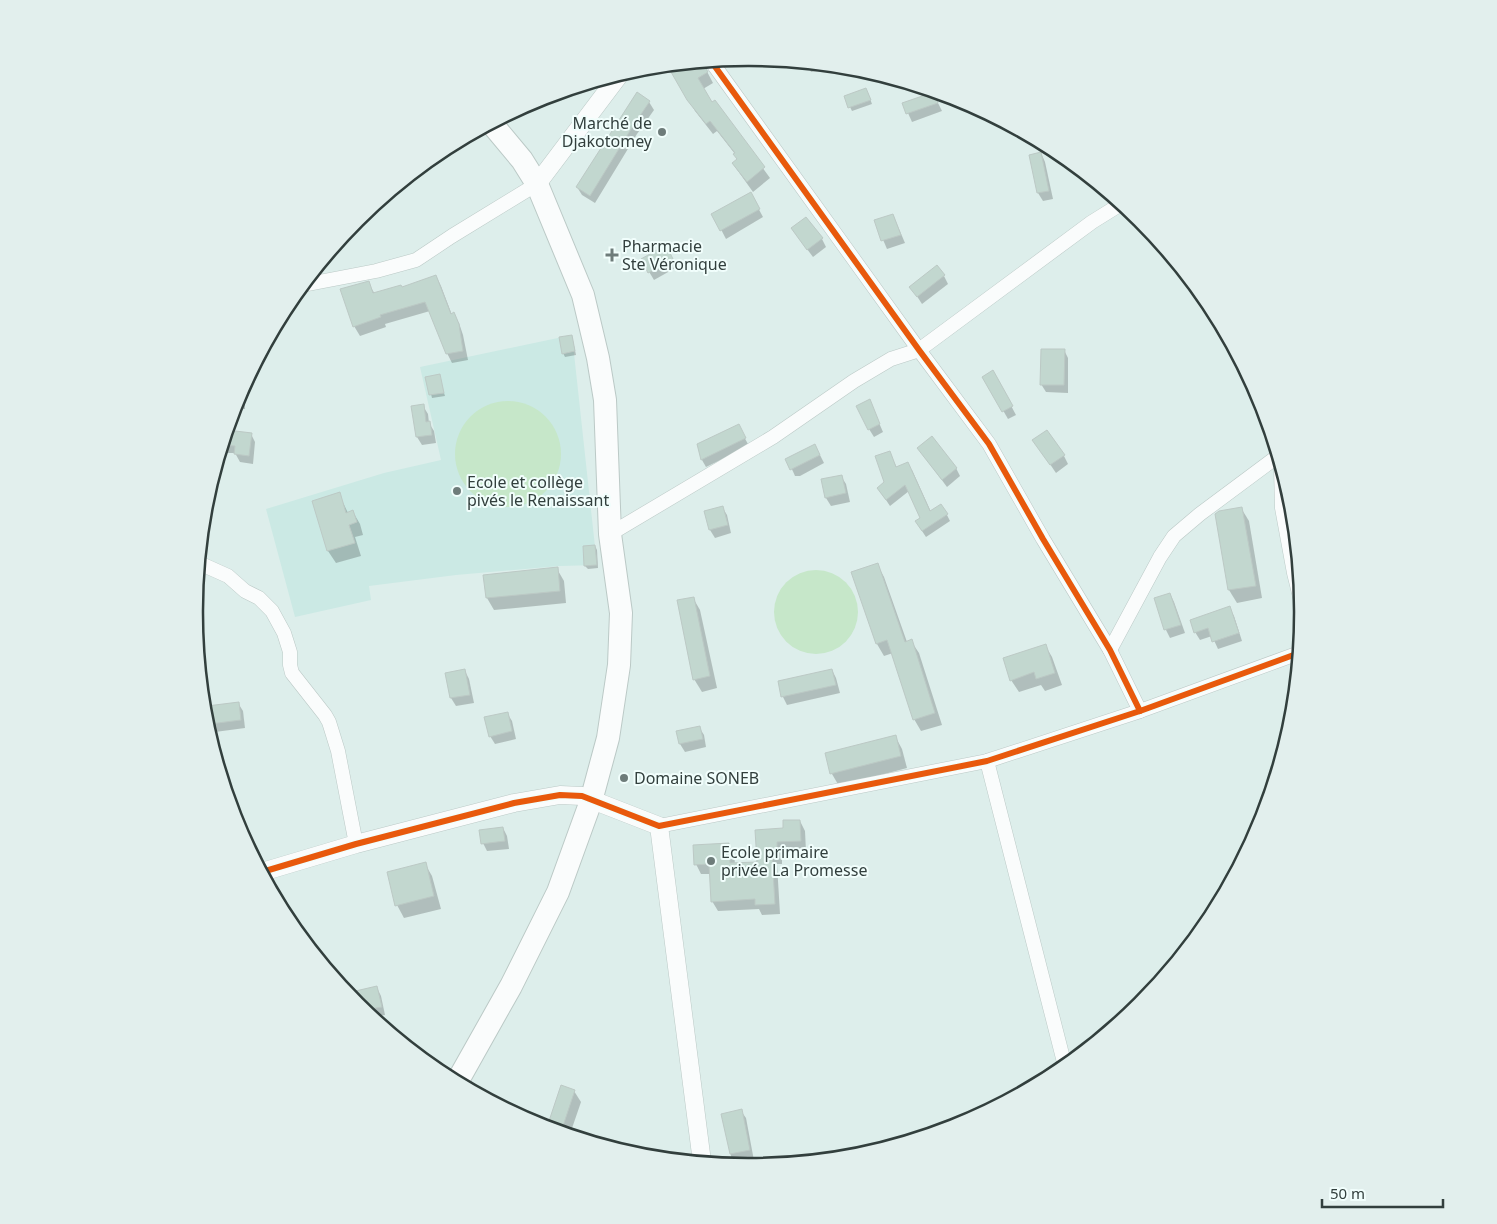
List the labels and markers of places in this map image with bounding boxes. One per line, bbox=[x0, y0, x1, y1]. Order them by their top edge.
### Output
place label: Marché de Djakotomey bbox=[562, 112, 653, 152]
marker: Marché de Djakotomey bbox=[656, 126, 668, 138]
place label: Pharmacie Ste Véronique bbox=[622, 235, 727, 275]
marker: Pharmacie Ste Véronique bbox=[606, 249, 618, 261]
place label: Ecole et collège pivés le Renaissant bbox=[467, 471, 609, 511]
marker: Ecole et collège pivés le Renaissant bbox=[451, 485, 463, 497]
place label: Domaine SONEB bbox=[634, 767, 759, 789]
marker: Domaine SONEB bbox=[618, 772, 630, 784]
place label: Ecole primaire privée La Promesse bbox=[721, 841, 867, 881]
marker: Ecole primaire privée La Promesse bbox=[705, 855, 717, 867]

